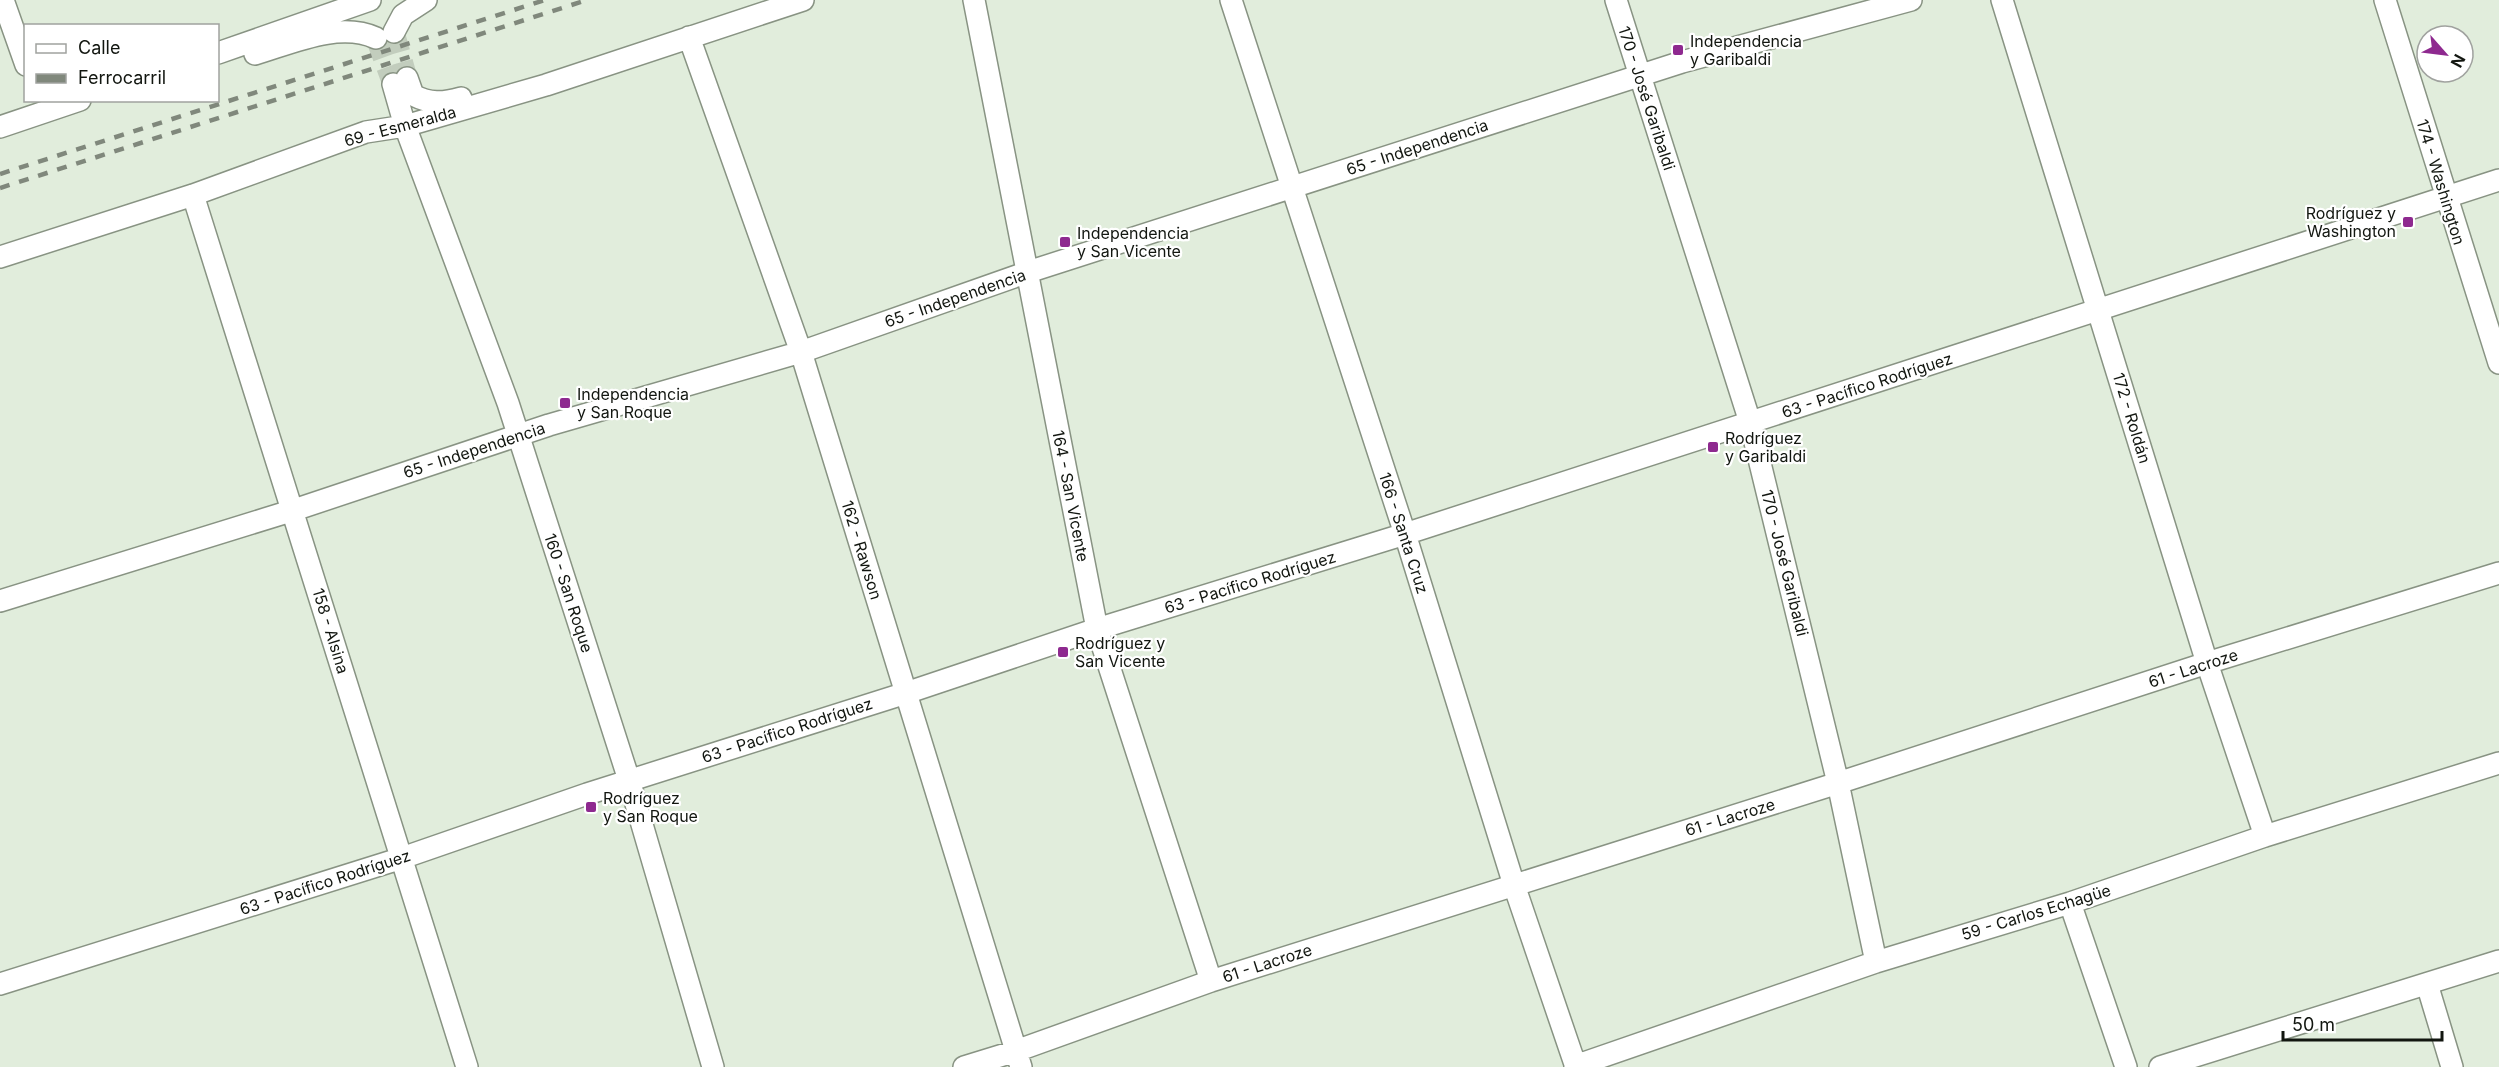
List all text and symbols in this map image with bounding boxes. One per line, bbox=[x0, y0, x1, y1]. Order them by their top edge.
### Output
street label: 170 - José Garibaldi bbox=[1614, 23, 1680, 173]
legend bbox=[24, 24, 219, 102]
north arrow bbox=[2415, 24, 2475, 84]
place label: Independencia y Garibaldi bbox=[1690, 31, 1802, 69]
text: Calle bbox=[78, 37, 120, 58]
marker: Independencia y Garibaldi bbox=[1671, 43, 1685, 57]
text: N bbox=[2447, 51, 2470, 71]
text: Ferrocarril bbox=[78, 67, 166, 88]
street label: 69 - Esmeralda bbox=[342, 101, 458, 151]
street label: 65 - Independencia bbox=[1344, 115, 1490, 179]
street label: 174 - Washington bbox=[2412, 117, 2470, 247]
place label: Rodríguez y Washington bbox=[2306, 203, 2396, 241]
marker: Rodríguez y Washington bbox=[2401, 215, 2415, 229]
place label: Independencia y San Vicente bbox=[1077, 223, 1189, 261]
marker: Independencia y San Vicente bbox=[1058, 235, 1072, 249]
street label: 65 - Independencia bbox=[882, 264, 1028, 332]
street label: 63 - Pacífico Rodríguez bbox=[1779, 348, 1955, 422]
street label: 172 - Roldán bbox=[2109, 370, 2155, 466]
place label: Independencia y San Roque bbox=[577, 384, 689, 422]
marker: Independencia y San Roque bbox=[558, 396, 572, 410]
street label: 65 - Independencia bbox=[401, 418, 547, 482]
place label: Rodríguez y Garibaldi bbox=[1725, 428, 1806, 466]
street label: 164 - San Vicente bbox=[1048, 429, 1094, 563]
marker: Rodríguez y Garibaldi bbox=[1706, 440, 1720, 454]
street label: 166 - Santa Cruz bbox=[1375, 470, 1433, 596]
street label: 170 - José Garibaldi bbox=[1757, 488, 1813, 638]
street label: 162 - Rawson bbox=[837, 498, 887, 602]
street label: 160 - San Roque bbox=[540, 531, 598, 655]
street label: 63 - Pacífico Rodríguez bbox=[1162, 546, 1338, 618]
street label: 158 - Alsina bbox=[309, 586, 353, 676]
place label: Rodríguez y San Vicente bbox=[1075, 633, 1165, 671]
street label: 61 - Lacroze bbox=[2146, 644, 2240, 692]
marker: Rodríguez y San Vicente bbox=[1056, 645, 1070, 659]
street label: 63 - Pacífico Rodríguez bbox=[699, 693, 875, 767]
place label: Rodríguez y San Roque bbox=[603, 788, 698, 826]
street label: 61 - Lacroze bbox=[1683, 794, 1777, 840]
marker: Rodríguez y San Roque bbox=[584, 800, 598, 814]
street label: 63 - Pacífico Rodríguez bbox=[237, 845, 413, 919]
street label: 59 - Carlos Echagüe bbox=[1959, 880, 2113, 944]
street label: 61 - Lacroze bbox=[1220, 939, 1314, 987]
scale bar bbox=[2283, 1004, 2442, 1042]
text: 50 m bbox=[2292, 1014, 2335, 1035]

